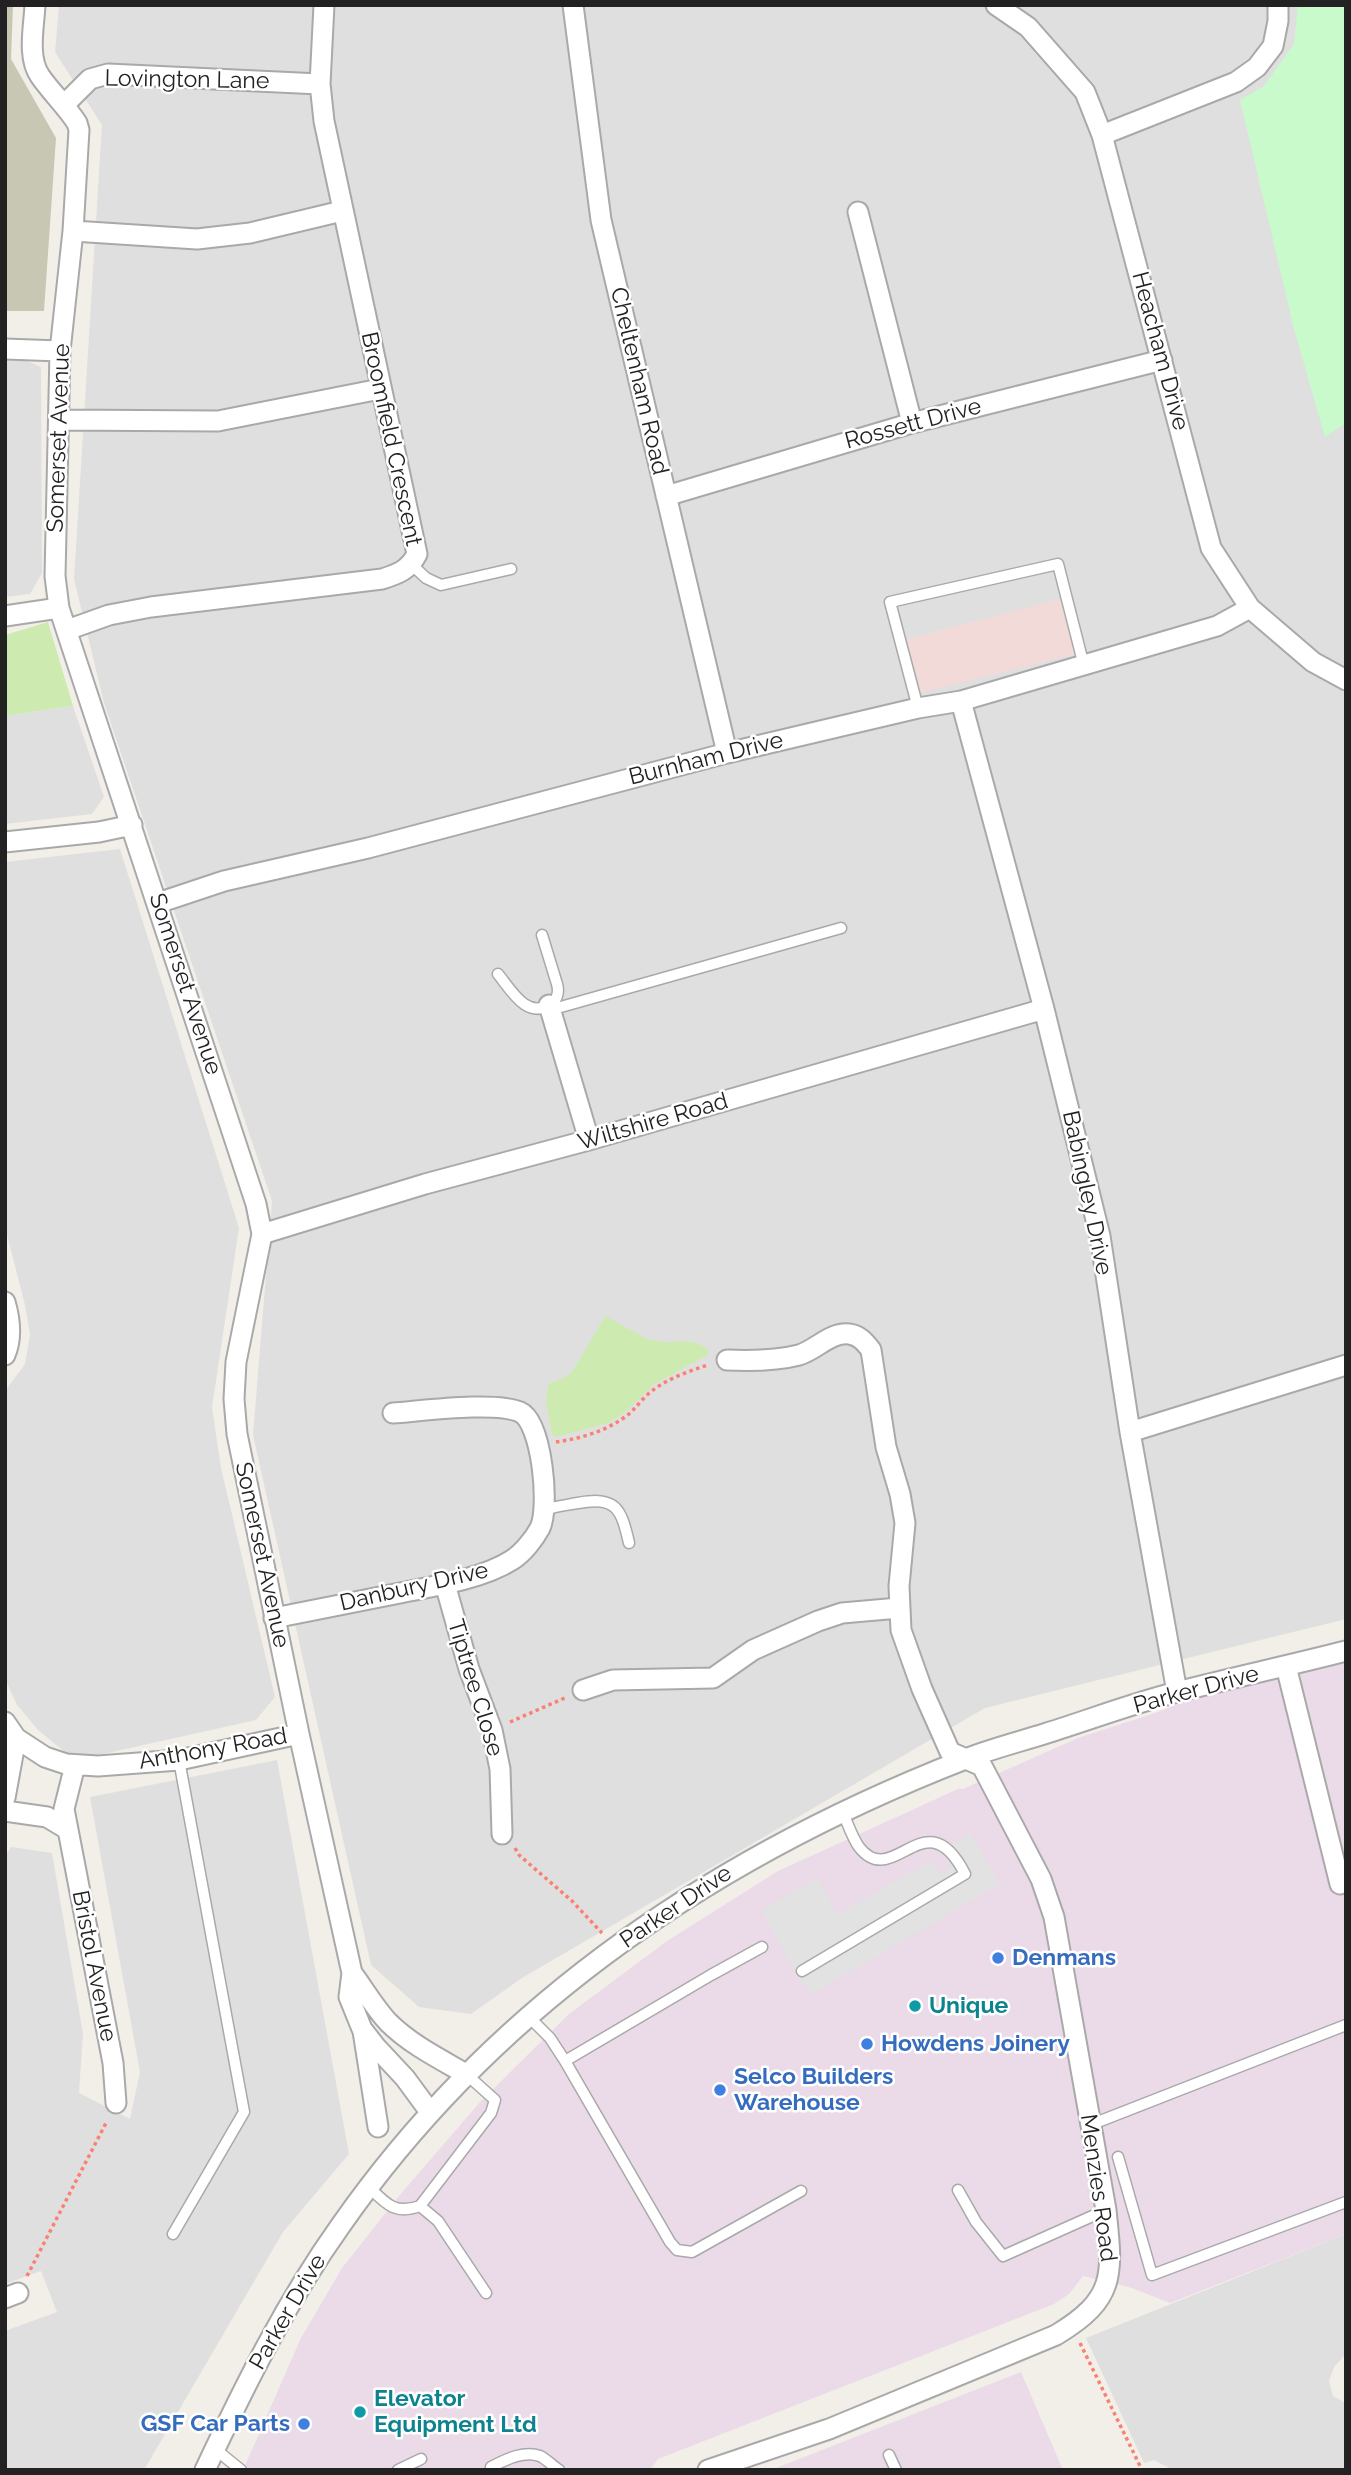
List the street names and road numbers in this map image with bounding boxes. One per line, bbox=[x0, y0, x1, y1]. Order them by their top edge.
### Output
street label: Lovington Lane bbox=[104, 65, 270, 95]
street label: Heacham Drive bbox=[1126, 269, 1194, 433]
street label: Cheltenham Road bbox=[604, 285, 674, 477]
street label: Broomfield Crescent bbox=[355, 329, 427, 549]
street label: Somerset Avenue bbox=[42, 343, 76, 533]
street label: Rossett Drive bbox=[842, 393, 984, 455]
street label: Burnham Drive bbox=[626, 726, 786, 792]
street label: Somerset Avenue bbox=[143, 890, 227, 1078]
street label: Wiltshire Road bbox=[575, 1087, 731, 1157]
street label: Babingley Drive bbox=[1056, 1108, 1118, 1278]
street label: Somerset Avenue bbox=[229, 1460, 295, 1650]
street label: Danbury Drive bbox=[337, 1557, 491, 1617]
street label: Tiptree Close bbox=[441, 1616, 509, 1760]
street label: Parker Drive bbox=[1130, 1660, 1262, 1720]
street label: Anthony Road bbox=[137, 1722, 289, 1776]
street label: Parker Drive bbox=[615, 1860, 737, 1954]
street label: Bristol Avenue bbox=[66, 1888, 122, 2044]
street label: Menzies Road bbox=[1074, 2112, 1122, 2264]
street label: Parker Drive bbox=[244, 2249, 332, 2375]

